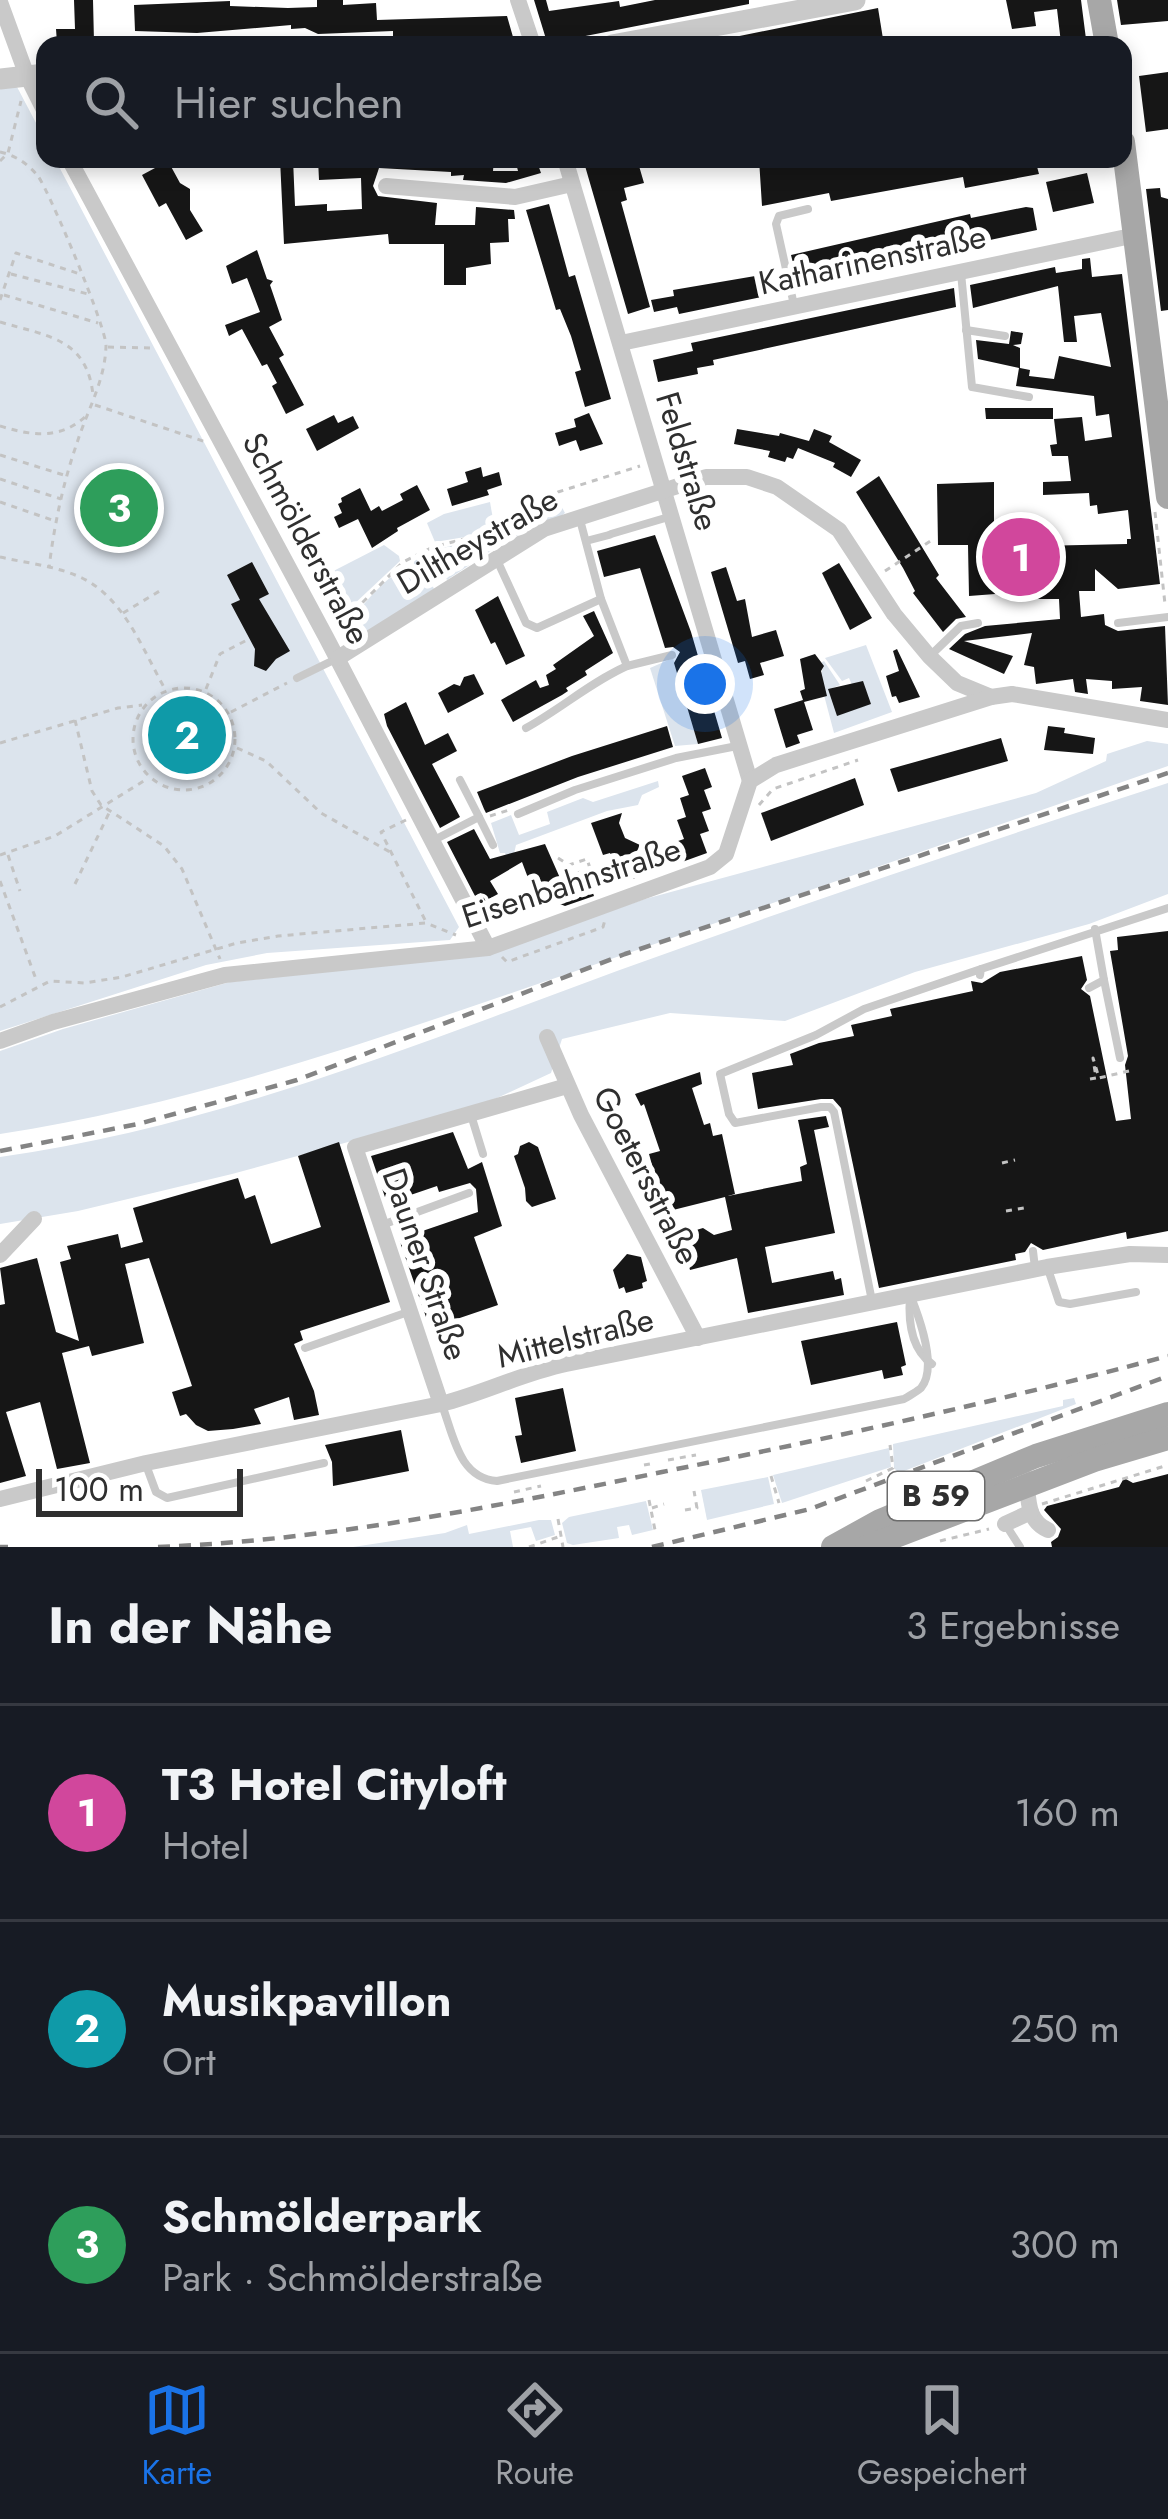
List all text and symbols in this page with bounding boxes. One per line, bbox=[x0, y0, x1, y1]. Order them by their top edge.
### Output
search box bbox=[36, 36, 1132, 168]
icon: search bbox=[78, 69, 144, 135]
text: Hier suchen bbox=[174, 70, 404, 135]
street label: Katharinenstraße bbox=[754, 212, 990, 307]
street label: Feldstraße bbox=[644, 386, 731, 536]
street label: Schmölderstraße bbox=[231, 424, 382, 652]
pin: 3 bbox=[80, 463, 158, 553]
street label: Diltheystraße bbox=[388, 475, 566, 606]
pin: 1 bbox=[982, 512, 1060, 602]
your location bbox=[675, 654, 735, 714]
pin: 2 bbox=[148, 690, 226, 780]
street label: Eisenbahnstraße bbox=[456, 825, 687, 940]
street label: Goetersstraße bbox=[582, 1078, 712, 1272]
street label: Dauner Straße bbox=[371, 1162, 480, 1366]
street label: Mittelstraße bbox=[492, 1295, 658, 1380]
scale bar bbox=[36, 1463, 243, 1516]
text: 100 m bbox=[54, 1466, 144, 1513]
road number: B 59 bbox=[888, 1472, 984, 1520]
text: In der Nähe bbox=[48, 1588, 332, 1662]
text: 3 Ergebnisse bbox=[906, 1597, 1120, 1654]
text: T3 Hotel Cityloft bbox=[162, 1752, 507, 1817]
text: 1 bbox=[77, 1784, 97, 1841]
text: 160 m bbox=[1014, 1784, 1120, 1841]
text: Hotel bbox=[162, 1817, 250, 1874]
text: Musikpavillon bbox=[162, 1968, 452, 2033]
text: 2 bbox=[74, 2000, 100, 2057]
text: 250 m bbox=[1010, 2000, 1120, 2057]
text: Ort bbox=[162, 2033, 216, 2090]
text: Schmölderpark bbox=[162, 2184, 482, 2249]
text: 3 bbox=[75, 2216, 99, 2273]
text: 300 m bbox=[1010, 2216, 1120, 2273]
text: Park · Schmölderstraße bbox=[162, 2249, 543, 2306]
tab: Karte bbox=[141, 2377, 212, 2496]
tab: Route bbox=[495, 2377, 574, 2496]
tab: Gespeichert bbox=[857, 2377, 1026, 2496]

